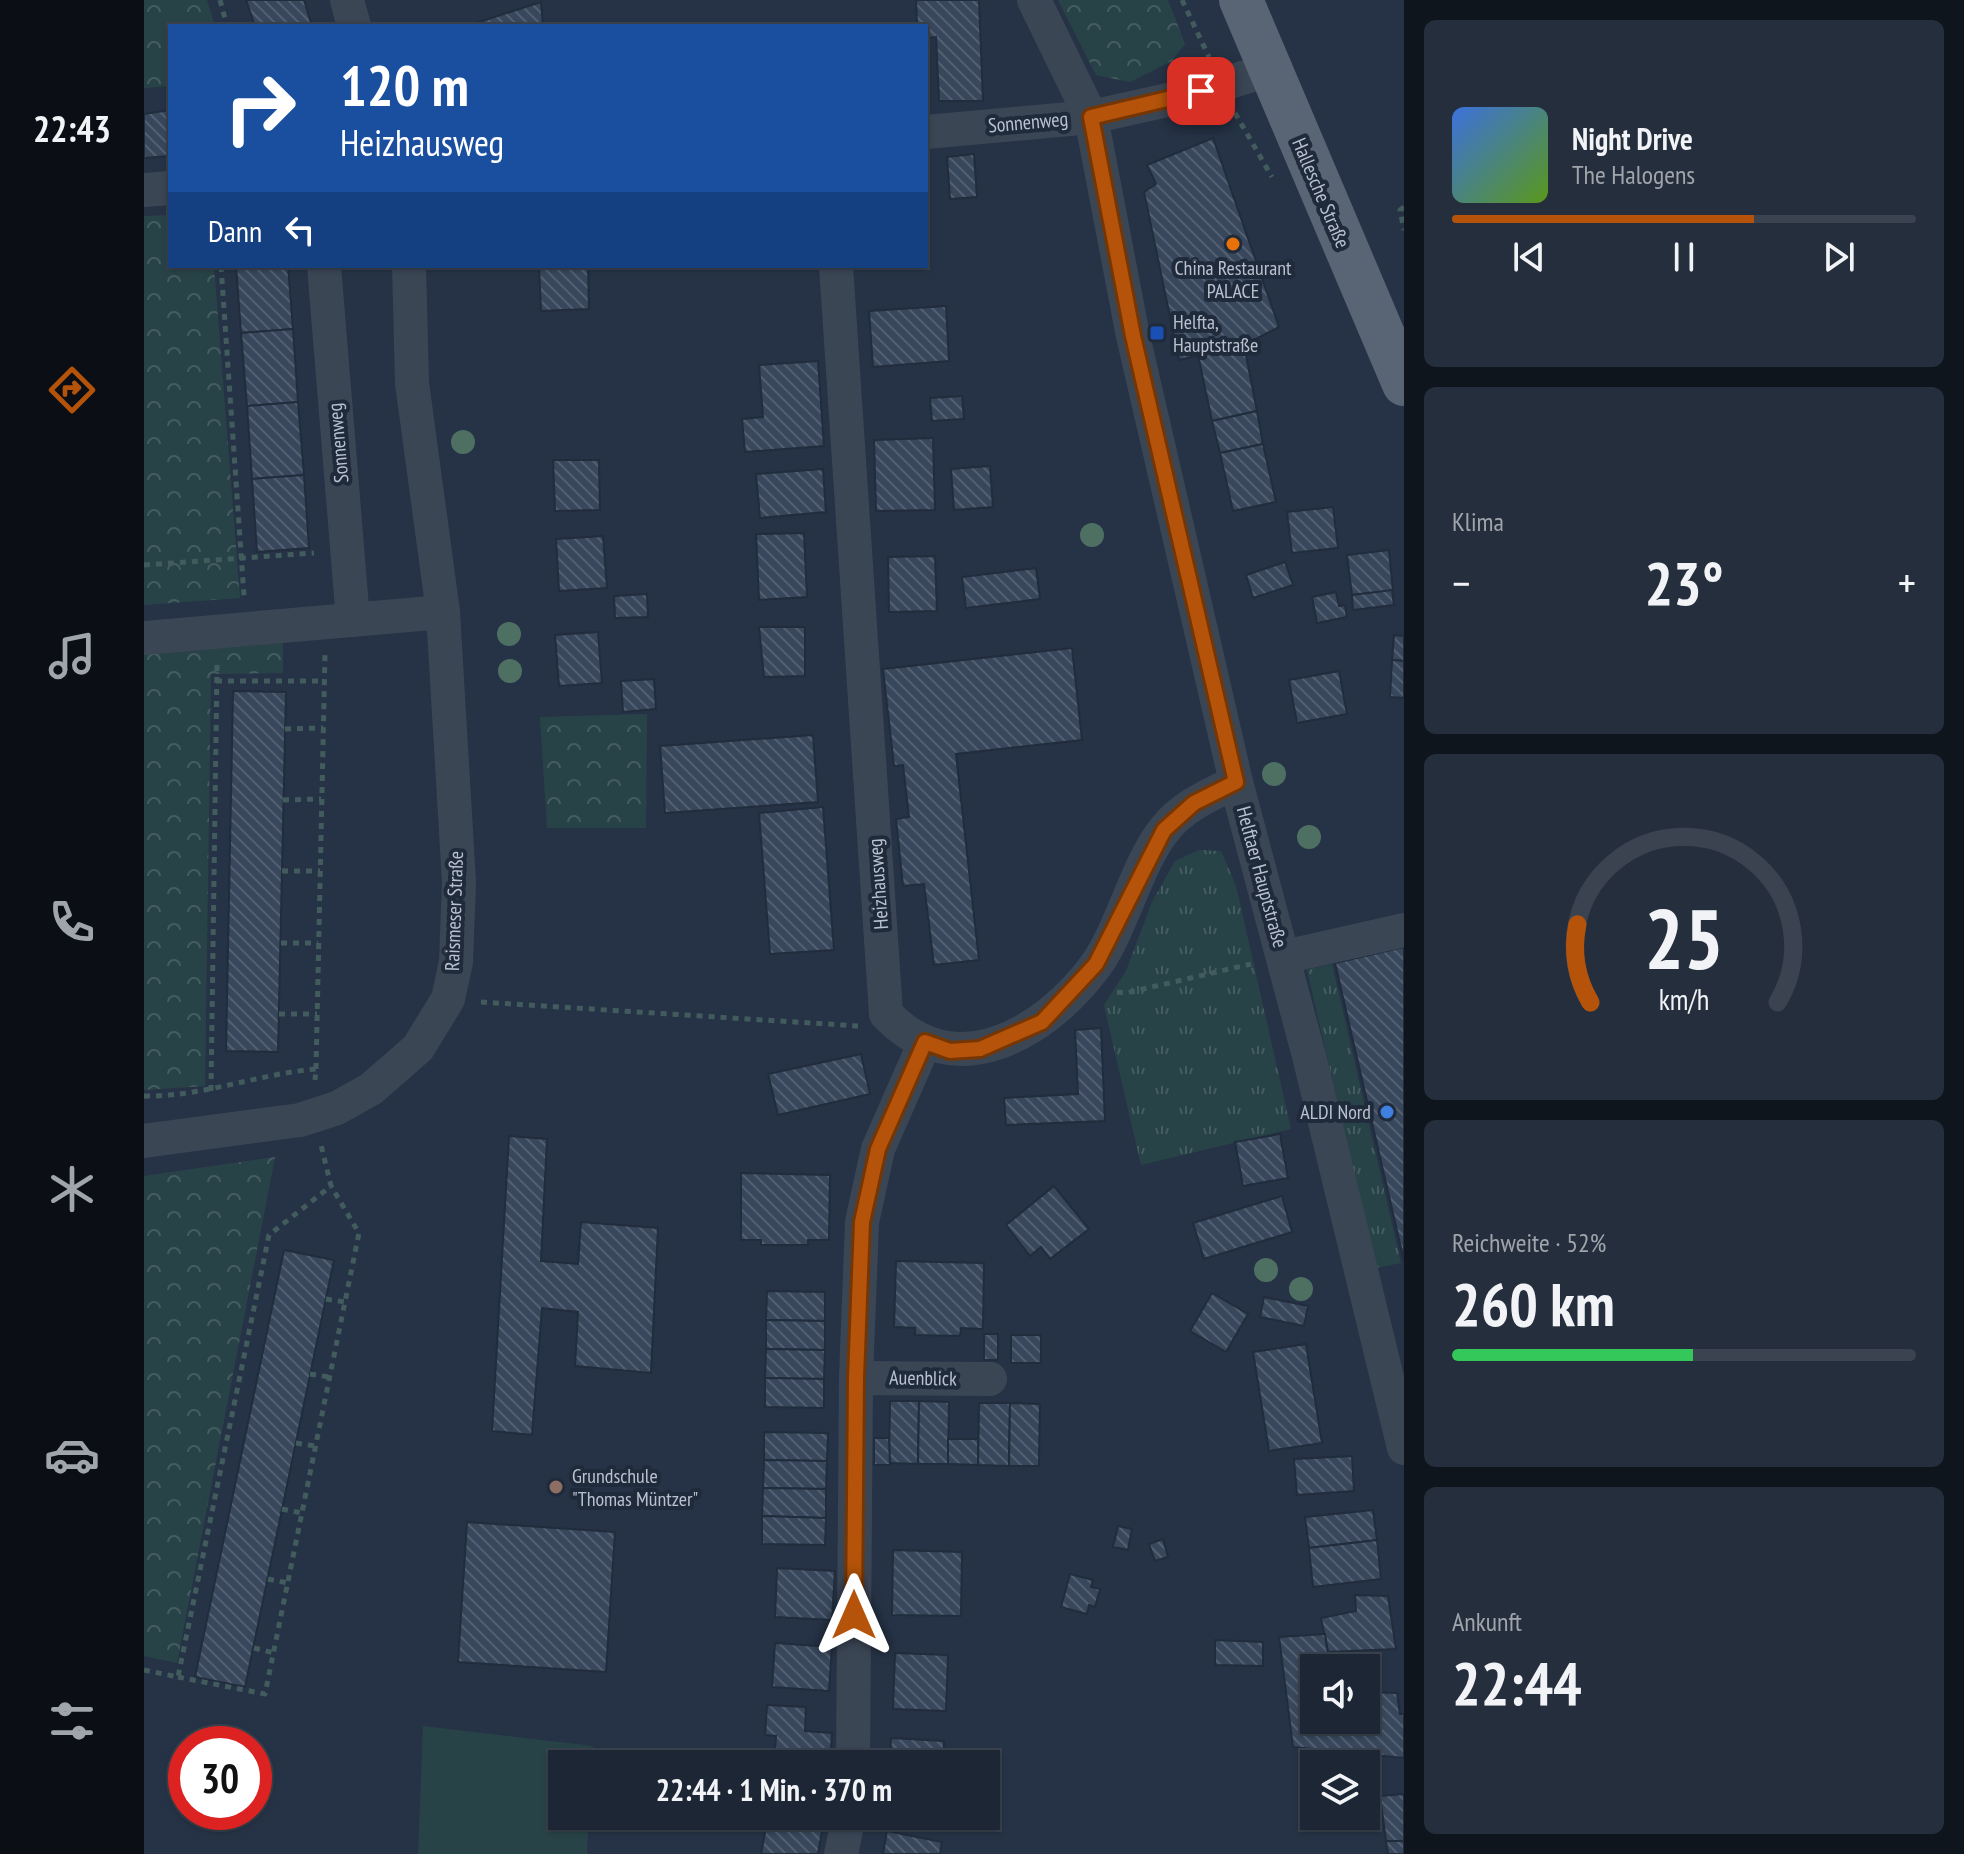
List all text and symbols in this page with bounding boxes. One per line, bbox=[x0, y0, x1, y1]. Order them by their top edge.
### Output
text: 120 m bbox=[340, 49, 469, 121]
icon: right bbox=[208, 56, 312, 160]
pin bbox=[1167, 57, 1235, 125]
icon: arrive bbox=[1179, 69, 1223, 113]
text: 22:43 bbox=[33, 105, 111, 152]
street label: Sonnenweg bbox=[987, 106, 1069, 138]
text: Heizhausweg bbox=[340, 119, 504, 166]
text: Night Drive bbox=[1572, 119, 1693, 158]
street label: Hallesche Straße bbox=[1286, 134, 1356, 252]
text: The Halogens bbox=[1572, 158, 1695, 191]
icon: left bbox=[278, 208, 322, 252]
text: Dann bbox=[208, 211, 262, 250]
marker: China Restaurant PALACE bbox=[1224, 235, 1242, 253]
icon: previous bbox=[1507, 235, 1551, 279]
icon: pause bbox=[1662, 235, 1706, 279]
icon: next bbox=[1817, 235, 1861, 279]
place label: China Restaurant PALACE bbox=[1174, 255, 1292, 304]
place label: Helfta, Hauptstraße bbox=[1173, 309, 1258, 358]
marker: Helfta, Hauptstraße bbox=[1148, 324, 1166, 342]
icon: directions bbox=[44, 362, 100, 418]
street label: Sonnenweg bbox=[322, 402, 354, 484]
text: Klima bbox=[1452, 505, 1504, 538]
text: 23° bbox=[1644, 544, 1724, 622]
text: − bbox=[1452, 554, 1470, 611]
text: + bbox=[1898, 554, 1916, 611]
icon: music bbox=[44, 628, 100, 684]
street label: Helftaer Hauptstraße bbox=[1231, 803, 1293, 951]
street label: Heizhausweg bbox=[862, 838, 894, 930]
street label: Raismeser Straße bbox=[439, 850, 469, 972]
text: 25 bbox=[1644, 884, 1724, 992]
icon: phone bbox=[44, 894, 100, 950]
text: km/h bbox=[1659, 981, 1709, 1018]
place label: ALDI Nord bbox=[1300, 1099, 1371, 1125]
marker: ALDI Nord bbox=[1378, 1103, 1396, 1121]
icon: climate bbox=[44, 1161, 100, 1217]
text: Reichweite · 52% bbox=[1452, 1226, 1606, 1259]
text: 260 km bbox=[1452, 1265, 1615, 1343]
street label: Auenblick bbox=[889, 1364, 957, 1392]
icon: car bbox=[44, 1427, 100, 1483]
place label: Grundschule "Thomas Müntzer" bbox=[572, 1463, 698, 1512]
marker: Grundschule "Thomas Müntzer" bbox=[547, 1478, 565, 1496]
position arrow bbox=[812, 1573, 896, 1657]
text: Ankunft bbox=[1452, 1605, 1522, 1638]
text: 22:44 bbox=[1452, 1644, 1582, 1722]
map controls bbox=[1300, 1654, 1380, 1830]
button: sound bbox=[1300, 1654, 1380, 1734]
icon: filters bbox=[44, 1693, 100, 1749]
speed limit sign: 30 bbox=[168, 1726, 272, 1830]
button: layers bbox=[1300, 1750, 1380, 1830]
text: 22:44 · 1 Min. · 370 m bbox=[656, 1770, 892, 1809]

